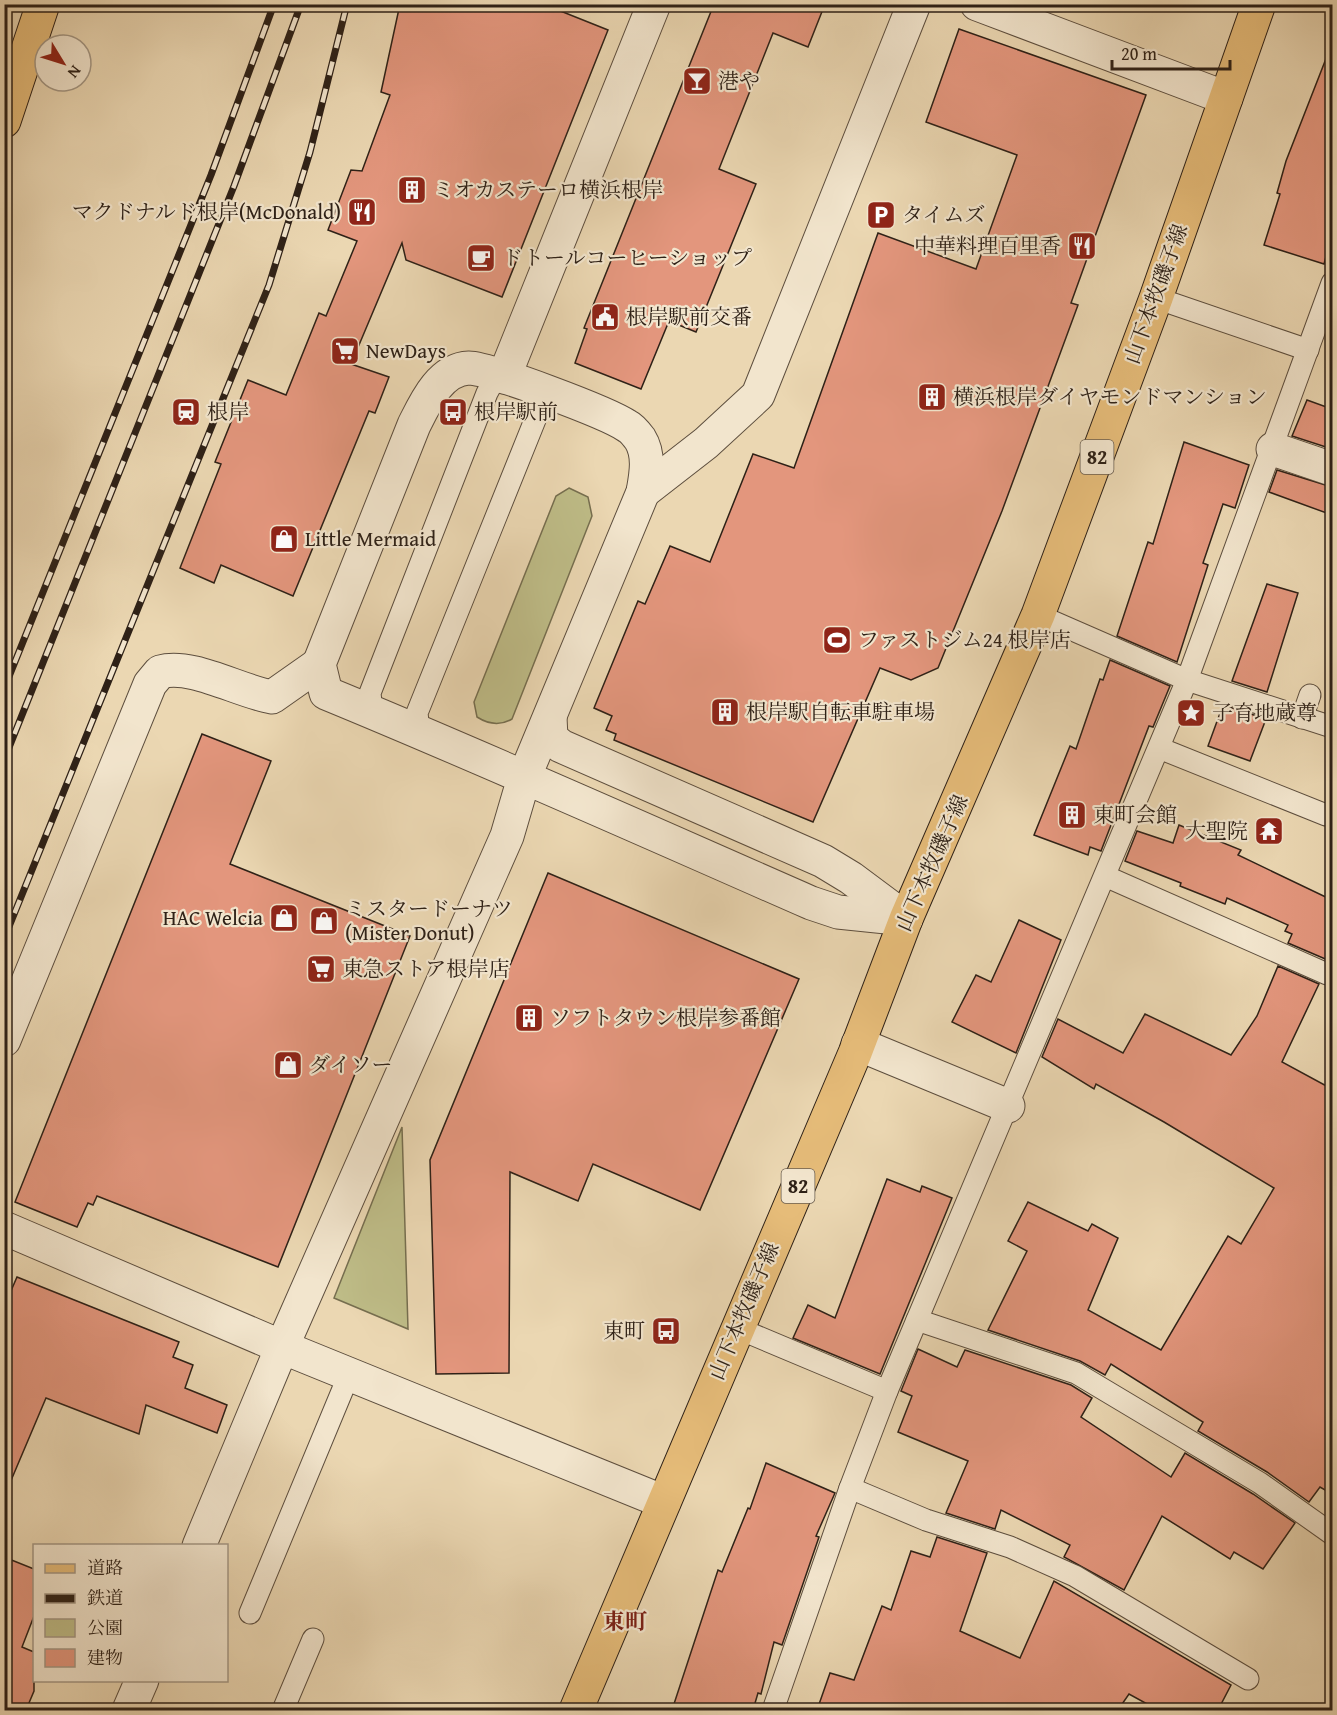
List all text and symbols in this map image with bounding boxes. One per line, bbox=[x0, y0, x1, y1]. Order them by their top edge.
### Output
north arrow bbox=[33, 33, 93, 93]
scale bar bbox=[1112, 33, 1230, 71]
text: 20 m bbox=[1121, 40, 1157, 67]
text: N bbox=[62, 61, 88, 84]
bar icon: 港や bbox=[681, 65, 713, 97]
place label: 港や bbox=[718, 65, 760, 96]
building icon: ミオカステーロ横浜根岸 bbox=[396, 174, 428, 206]
place label: ミオカステーロ横浜根岸 bbox=[433, 174, 663, 205]
place label: マクドナルド根岸(McDonald) bbox=[72, 196, 341, 227]
restaurant icon: マクドナルド根岸(McDonald) bbox=[346, 196, 378, 228]
parking icon: タイムズ bbox=[865, 199, 897, 231]
place label: タイムズ bbox=[902, 199, 986, 230]
street label: 山下本牧磯子線 bbox=[1116, 219, 1195, 368]
place label: 中華料理百里香 bbox=[914, 230, 1061, 261]
restaurant icon: 中華料理百里香 bbox=[1066, 230, 1098, 262]
cafe icon: ドトールコーヒーショップ bbox=[465, 242, 497, 274]
place label: ドトールコーヒーショップ bbox=[502, 242, 752, 273]
public building icon: 根岸駅前交番 bbox=[589, 301, 621, 333]
place label: 根岸駅前交番 bbox=[626, 301, 752, 332]
supermarket icon: NewDays bbox=[329, 335, 361, 367]
place label: NewDays bbox=[366, 335, 446, 366]
building icon: 横浜根岸ダイヤモンドマンション bbox=[916, 381, 948, 413]
place label: 横浜根岸ダイヤモンドマンション bbox=[953, 381, 1267, 412]
station icon: 根岸 bbox=[170, 396, 202, 428]
place label: 根岸 bbox=[207, 396, 249, 427]
bus stop icon: 根岸駅前 bbox=[437, 396, 469, 428]
place label: 根岸駅前 bbox=[474, 396, 558, 427]
road number: 82 bbox=[1080, 440, 1114, 474]
shop icon: Little Mermaid bbox=[268, 523, 300, 555]
place label: Little Mermaid bbox=[305, 523, 437, 554]
sports icon: ファストジム24 根岸店 bbox=[821, 624, 853, 656]
place label: ファストジム24 根岸店 bbox=[858, 624, 1071, 655]
building icon: 根岸駅自転車駐車場 bbox=[709, 696, 741, 728]
place label: 根岸駅自転車駐車場 bbox=[746, 696, 935, 727]
place icon: 子育地蔵尊 bbox=[1175, 697, 1207, 729]
place label: 子育地蔵尊 bbox=[1212, 697, 1317, 728]
street label: 山下本牧磯子線 bbox=[887, 789, 976, 936]
building icon: 東町会館 bbox=[1056, 799, 1088, 831]
place label: 東町会館 bbox=[1093, 799, 1177, 830]
place label: 大聖院 bbox=[1185, 815, 1248, 846]
temple icon: 大聖院 bbox=[1253, 815, 1285, 847]
place label: ミスタードーナツ (Mister Donut) bbox=[345, 893, 513, 948]
place label: HAC Welcia bbox=[163, 902, 263, 933]
shop icon: HAC Welcia bbox=[268, 902, 300, 934]
shop icon: ミスタードーナツ (Mister Donut) bbox=[308, 905, 340, 937]
supermarket icon: 東急ストア根岸店 bbox=[305, 953, 337, 985]
place label: 東急ストア根岸店 bbox=[342, 953, 509, 984]
building icon: ソフトタウン根岸参番館 bbox=[513, 1002, 545, 1034]
place label: ソフトタウン根岸参番館 bbox=[550, 1002, 781, 1033]
shop icon: ダイソー bbox=[272, 1049, 304, 1081]
place label: ダイソー bbox=[309, 1049, 393, 1080]
road number: 82 bbox=[782, 1169, 814, 1203]
street label: 山下本牧磯子線 bbox=[701, 1237, 787, 1385]
place label: 東町 bbox=[603, 1315, 645, 1346]
bus stop icon: 東町 bbox=[650, 1315, 682, 1347]
legend bbox=[33, 1544, 228, 1682]
text: 道路 bbox=[87, 1554, 123, 1581]
text: 鉄道 bbox=[87, 1584, 123, 1611]
district label: 東町 bbox=[603, 1605, 647, 1637]
text: 公園 bbox=[87, 1614, 123, 1641]
text: 建物 bbox=[87, 1644, 123, 1671]

